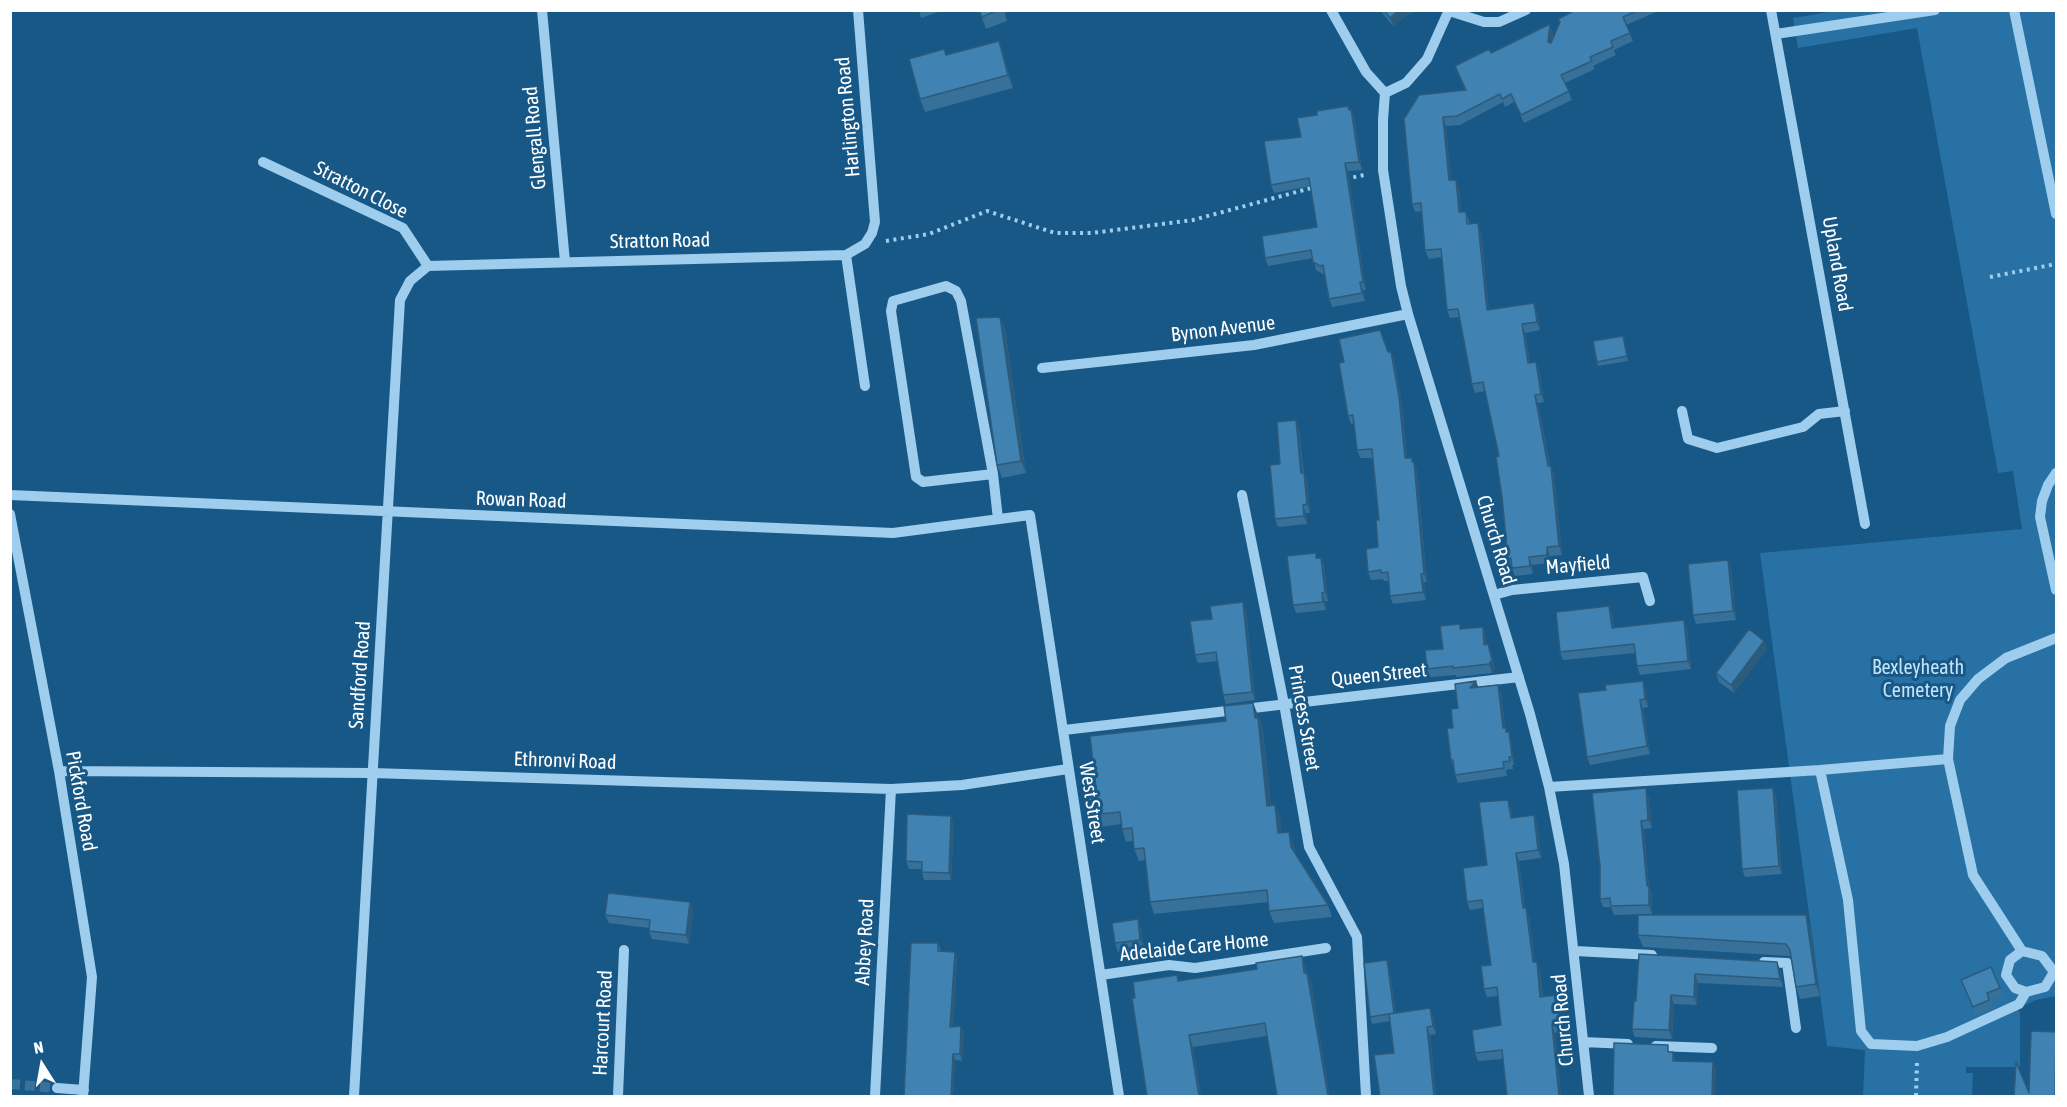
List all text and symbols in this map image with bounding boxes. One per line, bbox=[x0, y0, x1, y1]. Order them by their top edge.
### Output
street label: Harlington Road bbox=[831, 56, 865, 178]
street label: Glengall Road bbox=[519, 85, 551, 191]
street label: Stratton Close bbox=[310, 156, 412, 224]
street label: Upland Road bbox=[1817, 215, 1857, 313]
street label: Stratton Road bbox=[610, 228, 710, 254]
street label: Bynon Avenue bbox=[1170, 311, 1276, 347]
street label: Rowan Road bbox=[475, 486, 567, 514]
street label: Church Road bbox=[1471, 492, 1521, 588]
street label: Mayfield bbox=[1545, 550, 1611, 580]
street label: Sandford Road bbox=[344, 620, 376, 730]
park label: Bexleyheath Cemetery bbox=[1872, 656, 1964, 703]
street label: Queen Street bbox=[1330, 658, 1428, 692]
street label: Princess Street bbox=[1283, 663, 1325, 773]
street label: Ethronvi Road bbox=[513, 747, 617, 775]
street label: Pickford Road bbox=[60, 749, 102, 853]
street label: West Street bbox=[1074, 760, 1110, 846]
street label: Abbey Road bbox=[851, 898, 879, 986]
street label: Adelaide Care Home bbox=[1118, 927, 1270, 967]
street label: Harcourt Road bbox=[588, 970, 618, 1076]
street label: Church Road bbox=[1547, 973, 1579, 1067]
north arrow bbox=[12, 1035, 72, 1095]
text: N bbox=[32, 1038, 45, 1057]

